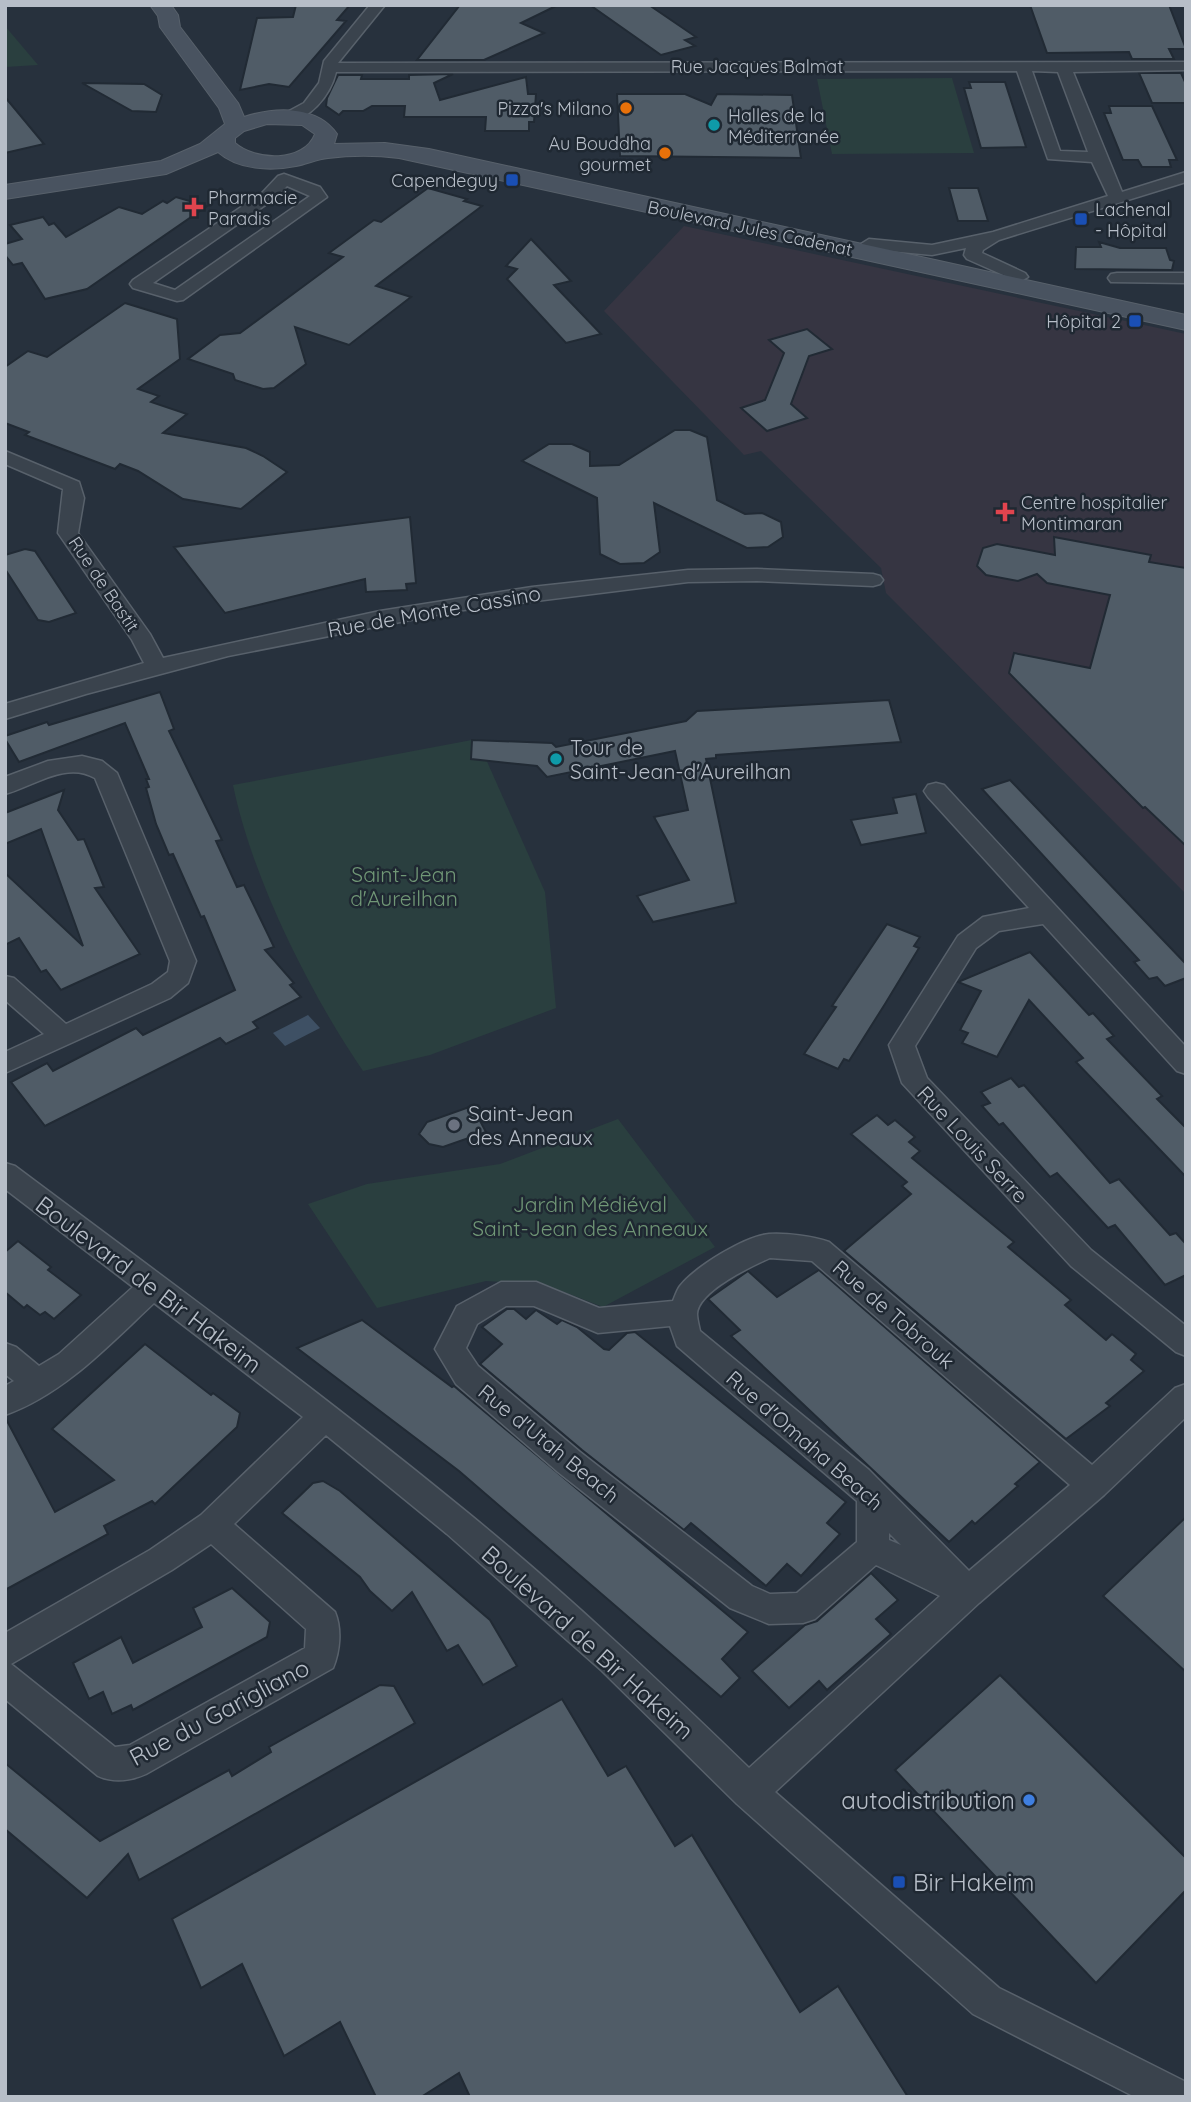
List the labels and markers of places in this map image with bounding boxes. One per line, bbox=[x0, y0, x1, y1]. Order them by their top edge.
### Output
place label: Pizza's Milano bbox=[497, 97, 612, 120]
marker: Pizza's Milano bbox=[618, 100, 634, 116]
place label: Halles de la Méditerranée bbox=[728, 104, 839, 148]
marker: Halles de la Méditerranée bbox=[706, 117, 722, 133]
place label: Au Bouddha gourmet bbox=[549, 132, 651, 176]
marker: Au Bouddha gourmet bbox=[657, 145, 673, 161]
place label: Capendeguy bbox=[391, 169, 498, 192]
marker: Capendeguy bbox=[504, 172, 520, 188]
place label: Pharmacie Paradis bbox=[208, 186, 297, 230]
place label: Lachenal - Hôpital bbox=[1095, 198, 1171, 242]
marker: Pharmacie Paradis bbox=[186, 199, 202, 215]
marker: Lachenal - Hôpital bbox=[1073, 211, 1089, 227]
place label: Hôpital 2 bbox=[1046, 310, 1121, 333]
marker: Hôpital 2 bbox=[1127, 313, 1143, 329]
place label: Centre hospitalier Montimaran bbox=[1021, 491, 1168, 535]
marker: Centre hospitalier Montimaran bbox=[995, 502, 1015, 522]
place label: Tour de Saint-Jean-d'Aureilhan bbox=[570, 734, 791, 784]
marker: Tour de Saint-Jean-d'Aureilhan bbox=[548, 751, 564, 767]
place label: Saint-Jean des Anneaux bbox=[468, 1100, 593, 1150]
marker: Saint-Jean des Anneaux bbox=[446, 1117, 462, 1133]
place label: autodistribution bbox=[841, 1785, 1015, 1815]
marker: autodistribution bbox=[1021, 1792, 1037, 1808]
place label: Bir Hakeim bbox=[913, 1867, 1034, 1897]
marker: Bir Hakeim bbox=[891, 1874, 907, 1890]

